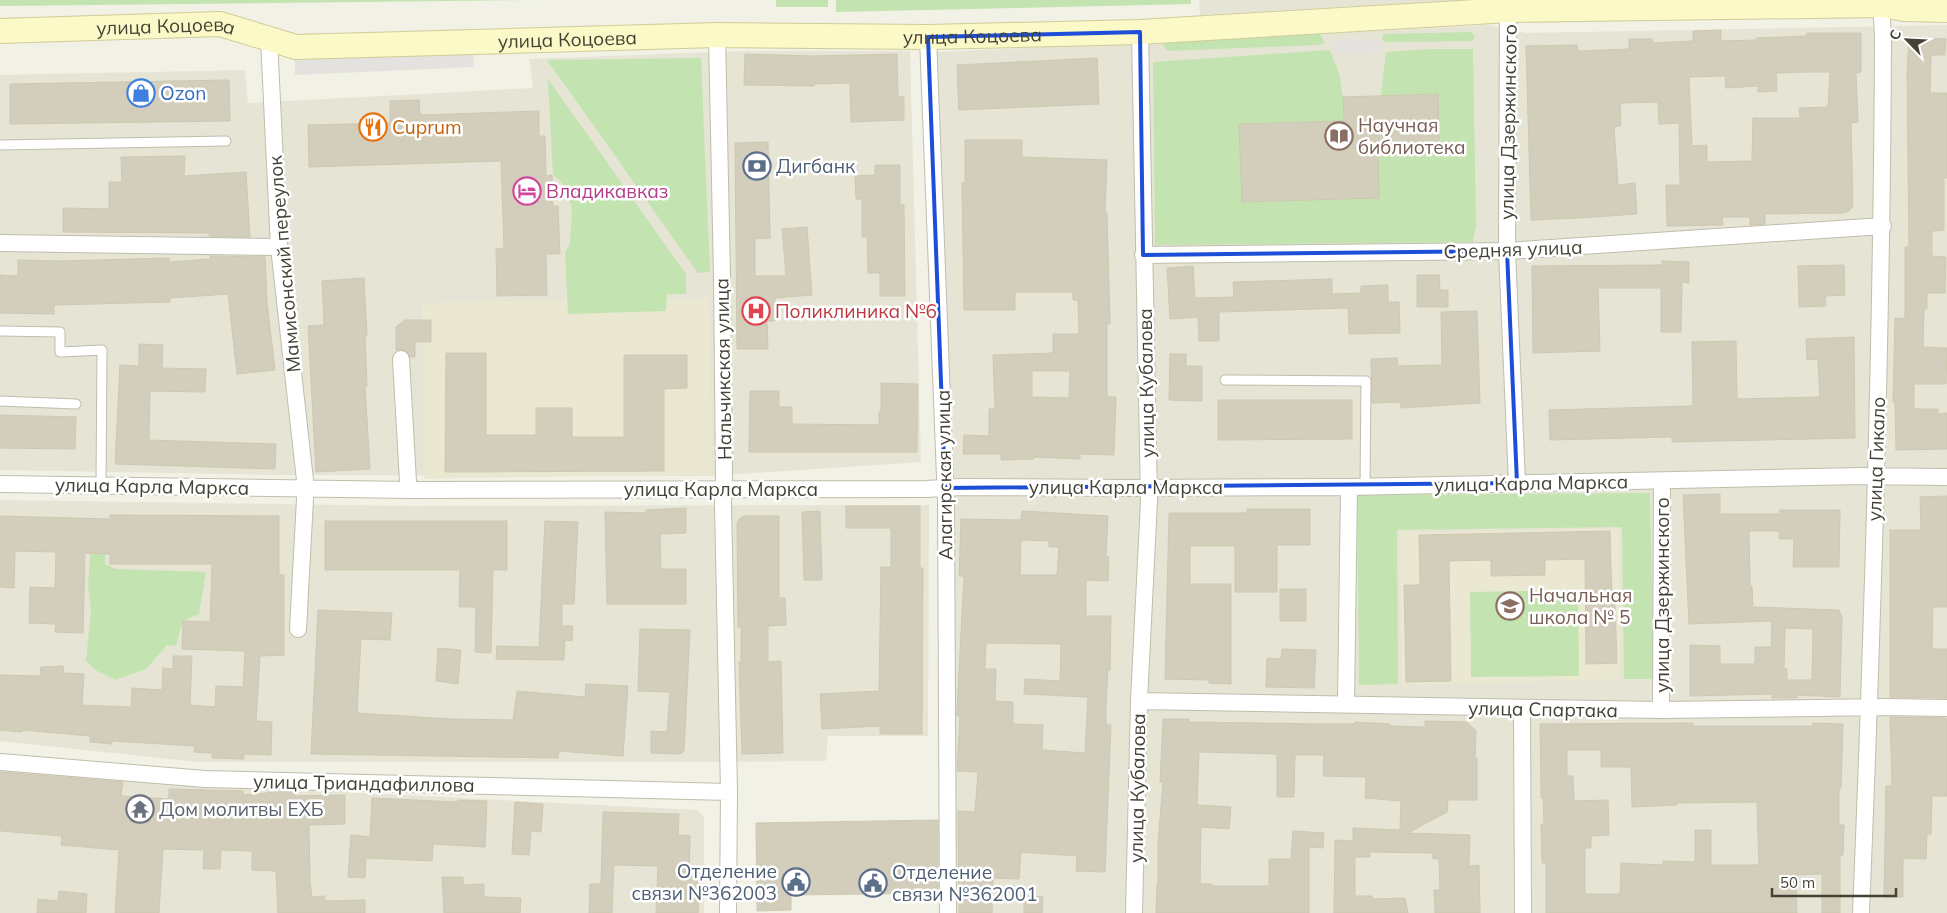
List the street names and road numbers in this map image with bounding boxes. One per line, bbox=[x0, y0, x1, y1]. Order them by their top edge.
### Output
street label: улица Коцоева bbox=[96, 12, 238, 40]
street label: улица Коцоева bbox=[903, 22, 1042, 49]
street label: улица Дзержинского bbox=[1494, 24, 1522, 220]
street label: улица Коцоева bbox=[497, 25, 637, 53]
street label: Мамисонский переулок bbox=[263, 154, 305, 373]
street label: Средняя улица bbox=[1443, 235, 1583, 263]
street label: Нальчикская улица bbox=[709, 278, 737, 460]
street label: улица Кубалова bbox=[1133, 308, 1159, 458]
street label: Алагирская улица bbox=[931, 390, 957, 560]
street label: улица Гикало bbox=[1862, 396, 1890, 522]
street label: улица Карла Маркса bbox=[1434, 469, 1628, 497]
street label: улица Карла Маркса bbox=[55, 472, 249, 500]
street label: улица Карла Маркса bbox=[1029, 475, 1223, 499]
street label: улица Карла Маркса bbox=[624, 477, 818, 501]
street label: улица Дзержинского bbox=[1650, 497, 1674, 693]
street label: улица Спартака bbox=[1468, 696, 1618, 722]
street label: улица Кубалова bbox=[1124, 713, 1150, 863]
street label: улица Триандафиллова bbox=[253, 769, 475, 797]

